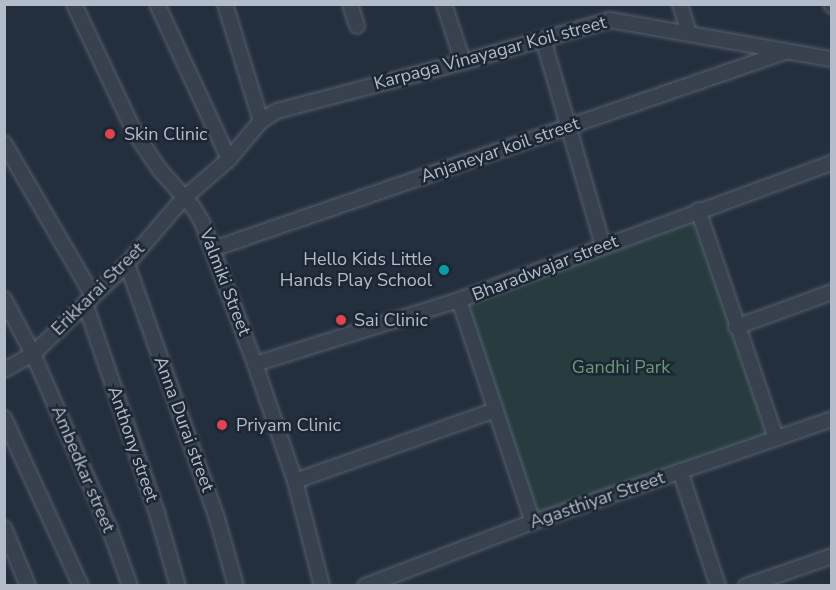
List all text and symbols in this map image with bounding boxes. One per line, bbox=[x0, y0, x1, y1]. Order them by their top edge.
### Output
street label: Karpaga Vinayagar Koil street bbox=[371, 12, 609, 94]
street label: Anjaneyar koil street bbox=[418, 113, 582, 187]
place label: Skin Clinic bbox=[124, 123, 207, 145]
marker: Skin Clinic bbox=[101, 125, 119, 143]
street label: Valmiki Street bbox=[195, 226, 255, 338]
street label: Bharadwajar street bbox=[469, 230, 621, 306]
street label: Erikkarai Street bbox=[47, 238, 149, 340]
place label: Hello Kids Little Hands Play School bbox=[280, 249, 432, 292]
marker: Hello Kids Little Hands Play School bbox=[437, 263, 451, 277]
place label: Sai Clinic bbox=[354, 309, 428, 331]
marker: Sai Clinic bbox=[332, 311, 350, 329]
street label: Anna Durai street bbox=[149, 353, 219, 495]
park label: Gandhi Park bbox=[572, 356, 670, 378]
street label: Anthony street bbox=[103, 384, 163, 504]
street label: Ambedkar street bbox=[47, 403, 119, 535]
place label: Priyam Clinic bbox=[236, 414, 341, 436]
marker: Priyam Clinic bbox=[213, 416, 231, 434]
street label: Agasthiyar Street bbox=[527, 467, 667, 533]

